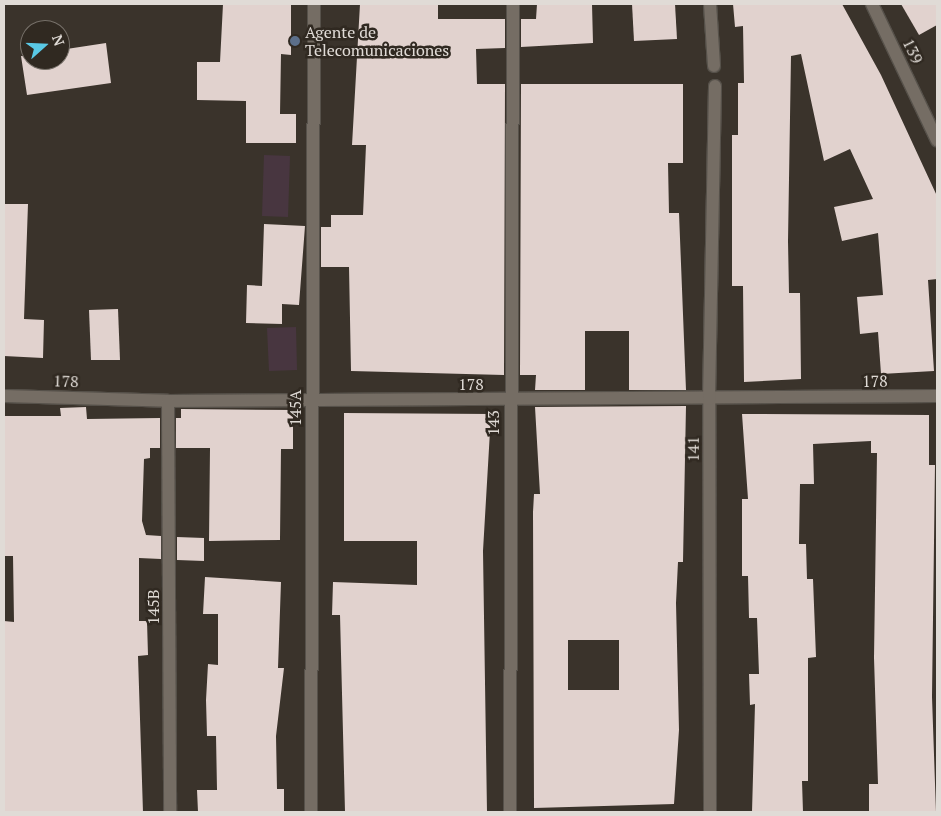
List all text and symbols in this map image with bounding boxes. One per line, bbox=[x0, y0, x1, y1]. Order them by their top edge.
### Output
north arrow bbox=[20, 20, 70, 70]
place label: Agente de Telecomunicaciones bbox=[305, 22, 449, 60]
text: N bbox=[48, 32, 69, 48]
marker: Agente de Telecomunicaciones bbox=[289, 35, 301, 47]
street label: 139 bbox=[899, 35, 927, 67]
street label: 178 bbox=[53, 371, 79, 391]
street label: 178 bbox=[862, 371, 888, 391]
street label: 178 bbox=[458, 374, 484, 394]
street label: 145A bbox=[285, 390, 305, 426]
street label: 143 bbox=[483, 410, 503, 436]
street label: 141 bbox=[683, 436, 703, 462]
street label: 145B bbox=[143, 589, 163, 625]

